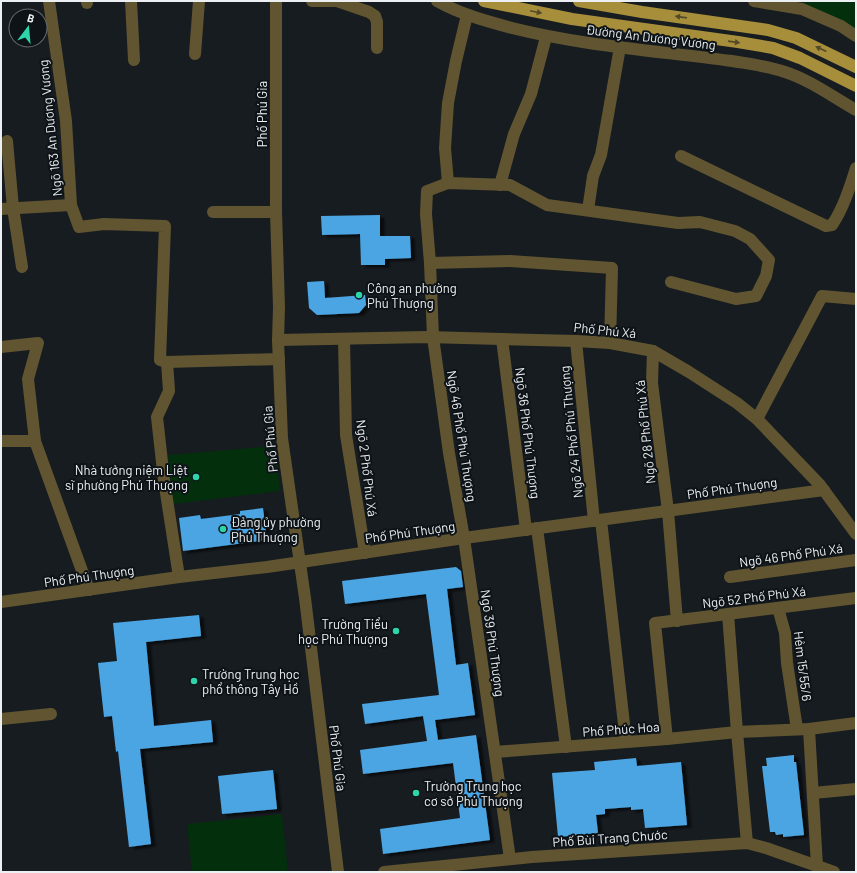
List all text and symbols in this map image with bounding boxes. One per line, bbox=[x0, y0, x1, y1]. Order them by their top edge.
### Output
north arrow bbox=[8, 8, 48, 48]
one-way arrow bbox=[530, 9, 542, 15]
text: B bbox=[26, 11, 36, 25]
one-way arrow bbox=[675, 14, 688, 20]
street label: Đường An Dương Vương bbox=[585, 21, 717, 53]
one-way arrow bbox=[728, 39, 740, 45]
one-way arrow bbox=[815, 46, 827, 52]
street label: Ngõ 163 An Dương Vương bbox=[35, 59, 65, 197]
street label: Phố Phú Gia bbox=[254, 81, 270, 147]
place label: Công an phường Phú Thượng bbox=[367, 280, 457, 311]
marker: Công an phường Phú Thượng bbox=[354, 290, 364, 300]
street label: Phố Phú Xá bbox=[573, 319, 637, 341]
street label: Ngõ 24 Phố Phú Thượng bbox=[556, 365, 586, 499]
street label: Ngõ 36 Phố Phú Thượng bbox=[512, 366, 544, 500]
street label: Ngõ 46 Phố Phú Thượng bbox=[444, 369, 480, 503]
street label: Ngõ 28 Phố Phú Xá bbox=[632, 379, 658, 485]
street label: Phố Phú Gia bbox=[259, 405, 281, 473]
street label: Ngõ 2 Phố Phú Xá bbox=[353, 419, 381, 517]
place label: Nhà tưởng niệm Liệt sĩ phường Phú Thượng bbox=[65, 462, 188, 493]
marker: Nhà tưởng niệm Liệt sĩ phường Phú Thượng bbox=[191, 472, 201, 482]
street label: Phố Phú Thượng bbox=[686, 474, 778, 502]
place label: Đảng ủy phường Phú Thượng bbox=[231, 514, 321, 545]
street label: Phố Phú Thượng bbox=[364, 518, 456, 546]
marker: Đảng ủy phường Phú Thượng bbox=[218, 524, 228, 534]
street label: Ngõ 46 Phố Phú Xá bbox=[738, 540, 844, 570]
street label: Phố Phú Thượng bbox=[43, 562, 135, 590]
street label: Ngõ 52 Phố Phú Xá bbox=[701, 583, 807, 611]
street label: Ngõ 39 Phú Thượng bbox=[478, 588, 508, 698]
place label: Trường Tiểu học Phú Thượng bbox=[298, 616, 388, 647]
marker: Trường Tiểu học Phú Thượng bbox=[391, 626, 401, 636]
street label: Hẻm 15/55/6 bbox=[791, 630, 815, 702]
place label: Trường Trung học phổ thông Tây Hồ bbox=[202, 666, 300, 697]
marker: Trường Trung học phổ thông Tây Hồ bbox=[189, 676, 199, 686]
street label: Phố Phúc Hoa bbox=[582, 718, 660, 740]
street label: Phố Phú Gia bbox=[326, 724, 350, 792]
place label: Trường Trung học cơ sở Phú Thượng bbox=[424, 778, 523, 809]
marker: Trường Trung học cơ sở Phú Thượng bbox=[411, 788, 421, 798]
street label: Phố Bùi Trang Chước bbox=[552, 826, 668, 850]

